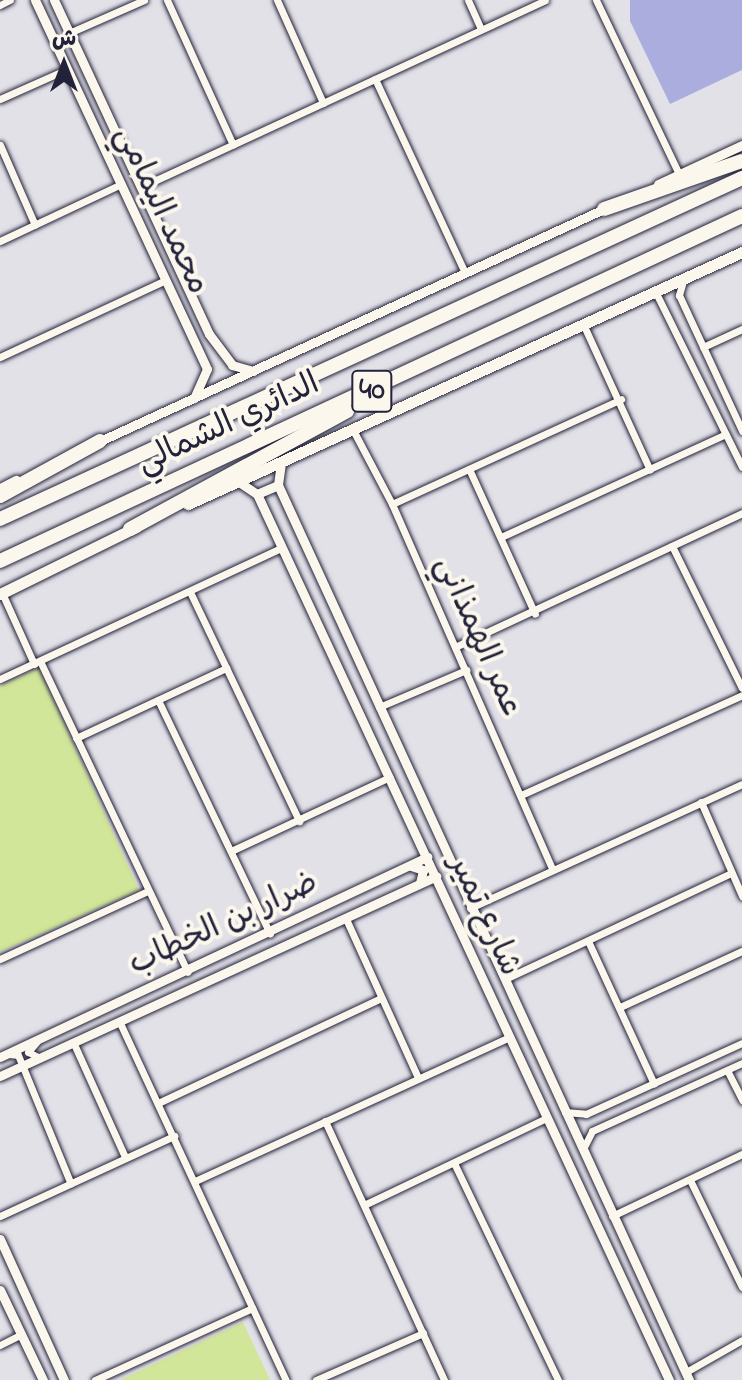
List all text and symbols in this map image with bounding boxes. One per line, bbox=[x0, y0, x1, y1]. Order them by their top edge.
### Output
north arrow bbox=[24, 24, 104, 104]
text: ش bbox=[52, 24, 76, 56]
street label: محمد اليمامي bbox=[104, 121, 216, 301]
road number: 40 bbox=[350, 365, 394, 417]
street label: الدائري الشمالي bbox=[132, 366, 326, 484]
street label: عمر الهمذاني bbox=[425, 551, 529, 723]
street label: شارع تمير bbox=[438, 849, 528, 983]
street label: ضرار بن الخطاب bbox=[124, 865, 324, 985]

